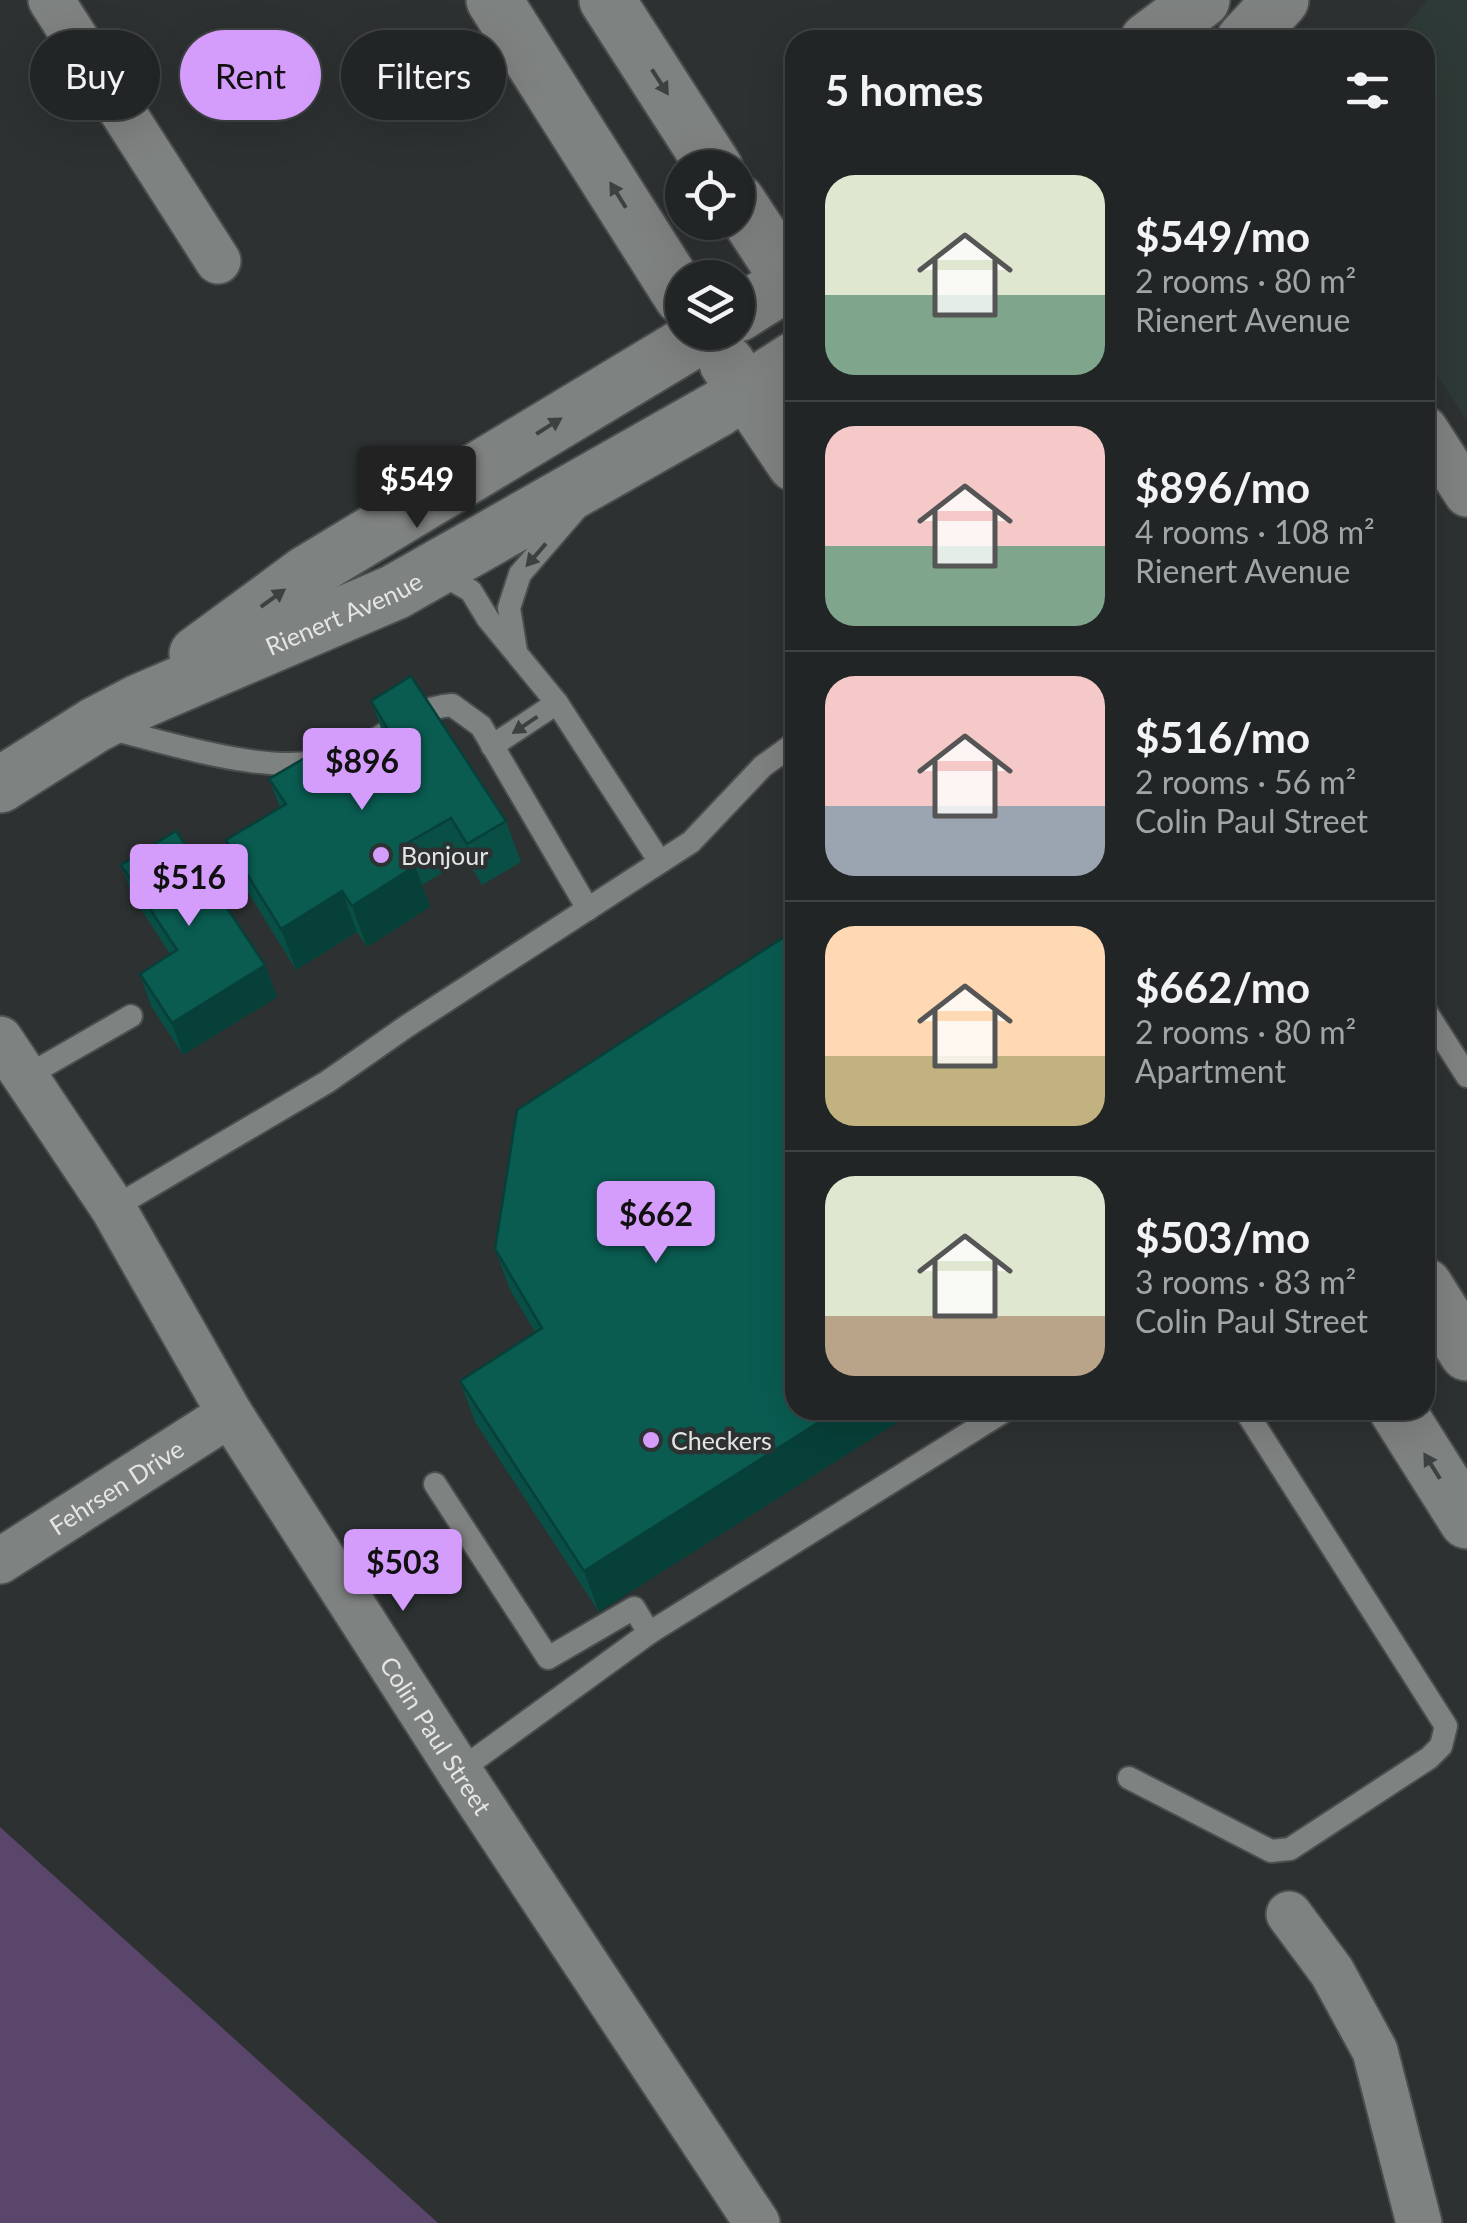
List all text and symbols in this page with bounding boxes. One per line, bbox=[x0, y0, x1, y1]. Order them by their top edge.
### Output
chip: Buy bbox=[30, 30, 160, 120]
chip: Rent bbox=[180, 30, 321, 120]
chip: Filters bbox=[341, 30, 506, 120]
icon: filters bbox=[1340, 63, 1395, 118]
text: 5 homes bbox=[825, 65, 983, 115]
one-way arrow bbox=[650, 68, 668, 95]
map controls bbox=[665, 150, 755, 350]
button: locate bbox=[665, 150, 755, 240]
one-way arrow bbox=[609, 181, 628, 208]
text: $549/mo bbox=[1135, 211, 1310, 261]
icon: home bbox=[905, 215, 1025, 335]
button: layers bbox=[665, 260, 755, 350]
text: 2 rooms · 80 m² bbox=[1135, 261, 1356, 300]
text: Rienert Avenue bbox=[1135, 300, 1350, 339]
one-way arrow bbox=[535, 418, 563, 435]
pin: $549 bbox=[358, 446, 476, 531]
text: $549 bbox=[380, 459, 454, 498]
text: $896/mo bbox=[1135, 462, 1310, 512]
icon: home bbox=[905, 466, 1025, 586]
text: 4 rooms · 108 m² bbox=[1135, 512, 1375, 551]
one-way arrow bbox=[526, 542, 548, 567]
text: Rienert Avenue bbox=[1135, 551, 1350, 590]
street label: Rienert Avenue bbox=[261, 565, 427, 661]
one-way arrow bbox=[260, 588, 286, 608]
text: $516/mo bbox=[1135, 712, 1310, 762]
one-way arrow bbox=[511, 715, 538, 734]
icon: home bbox=[905, 716, 1025, 836]
pin: $896 bbox=[303, 728, 421, 813]
text: $896 bbox=[325, 741, 399, 780]
text: 2 rooms · 56 m² bbox=[1135, 762, 1356, 801]
text: Colin Paul Street bbox=[1135, 801, 1368, 840]
place label: Bonjour bbox=[401, 840, 488, 870]
pin: $516 bbox=[130, 844, 248, 929]
marker: Bonjour bbox=[370, 844, 392, 866]
text: $516 bbox=[152, 857, 226, 896]
text: $662/mo bbox=[1135, 962, 1310, 1012]
icon: home bbox=[905, 966, 1025, 1086]
text: 2 rooms · 80 m² bbox=[1135, 1012, 1356, 1051]
text: Apartment bbox=[1135, 1051, 1286, 1090]
pin: $662 bbox=[597, 1181, 715, 1266]
text: $662 bbox=[619, 1194, 693, 1233]
text: $503/mo bbox=[1135, 1212, 1310, 1262]
icon: home bbox=[905, 1216, 1025, 1336]
text: 3 rooms · 83 m² bbox=[1135, 1262, 1356, 1301]
text: Colin Paul Street bbox=[1135, 1301, 1368, 1340]
place label: Checkers bbox=[671, 1425, 772, 1455]
marker: Checkers bbox=[640, 1429, 662, 1451]
street label: Fehrsen Drive bbox=[44, 1433, 189, 1541]
one-way arrow bbox=[1423, 1452, 1442, 1479]
pin: $503 bbox=[344, 1529, 462, 1614]
text: $503 bbox=[366, 1542, 440, 1581]
street label: Colin Paul Street bbox=[374, 1651, 498, 1820]

